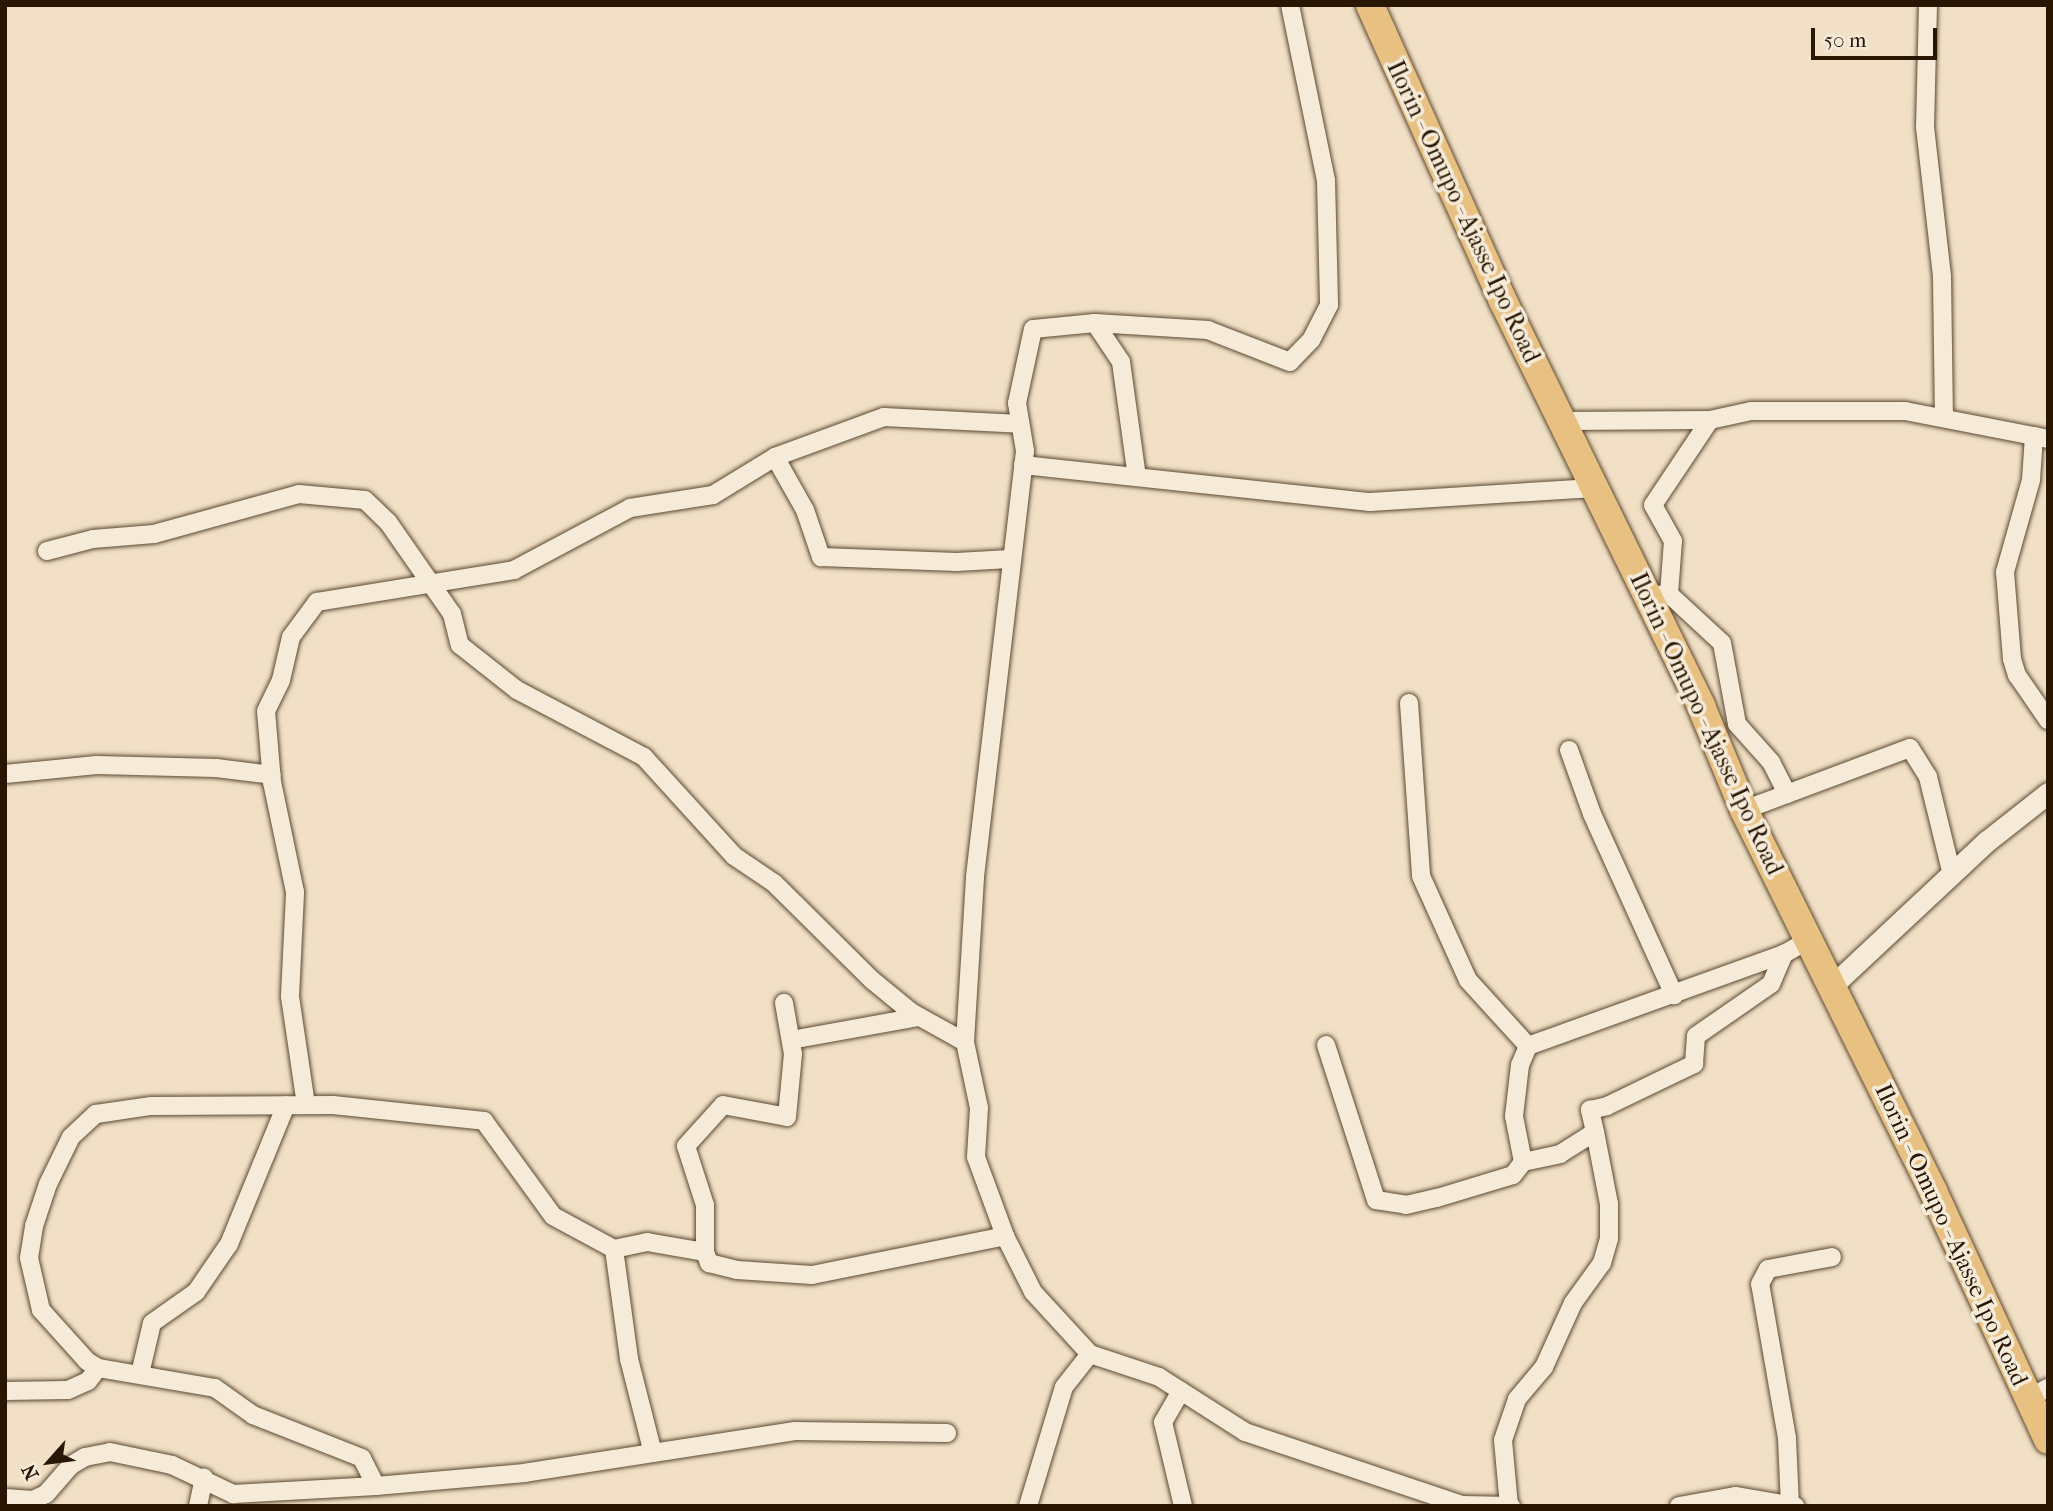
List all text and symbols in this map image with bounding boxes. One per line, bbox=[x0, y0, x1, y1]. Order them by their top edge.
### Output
scale bar bbox=[1815, 14, 1941, 58]
text: 50 m bbox=[1824, 28, 1867, 52]
street label: Ilorin - Omupo - Ajasse Ipo Road bbox=[1380, 56, 1546, 368]
street label: Ilorin - Omupo - Ajasse Ipo Road bbox=[1623, 568, 1789, 880]
street label: Ilorin - Omupo - Ajasse Ipo Road bbox=[1868, 1079, 2034, 1391]
north arrow bbox=[14, 1427, 84, 1497]
text: N bbox=[17, 1460, 44, 1483]

